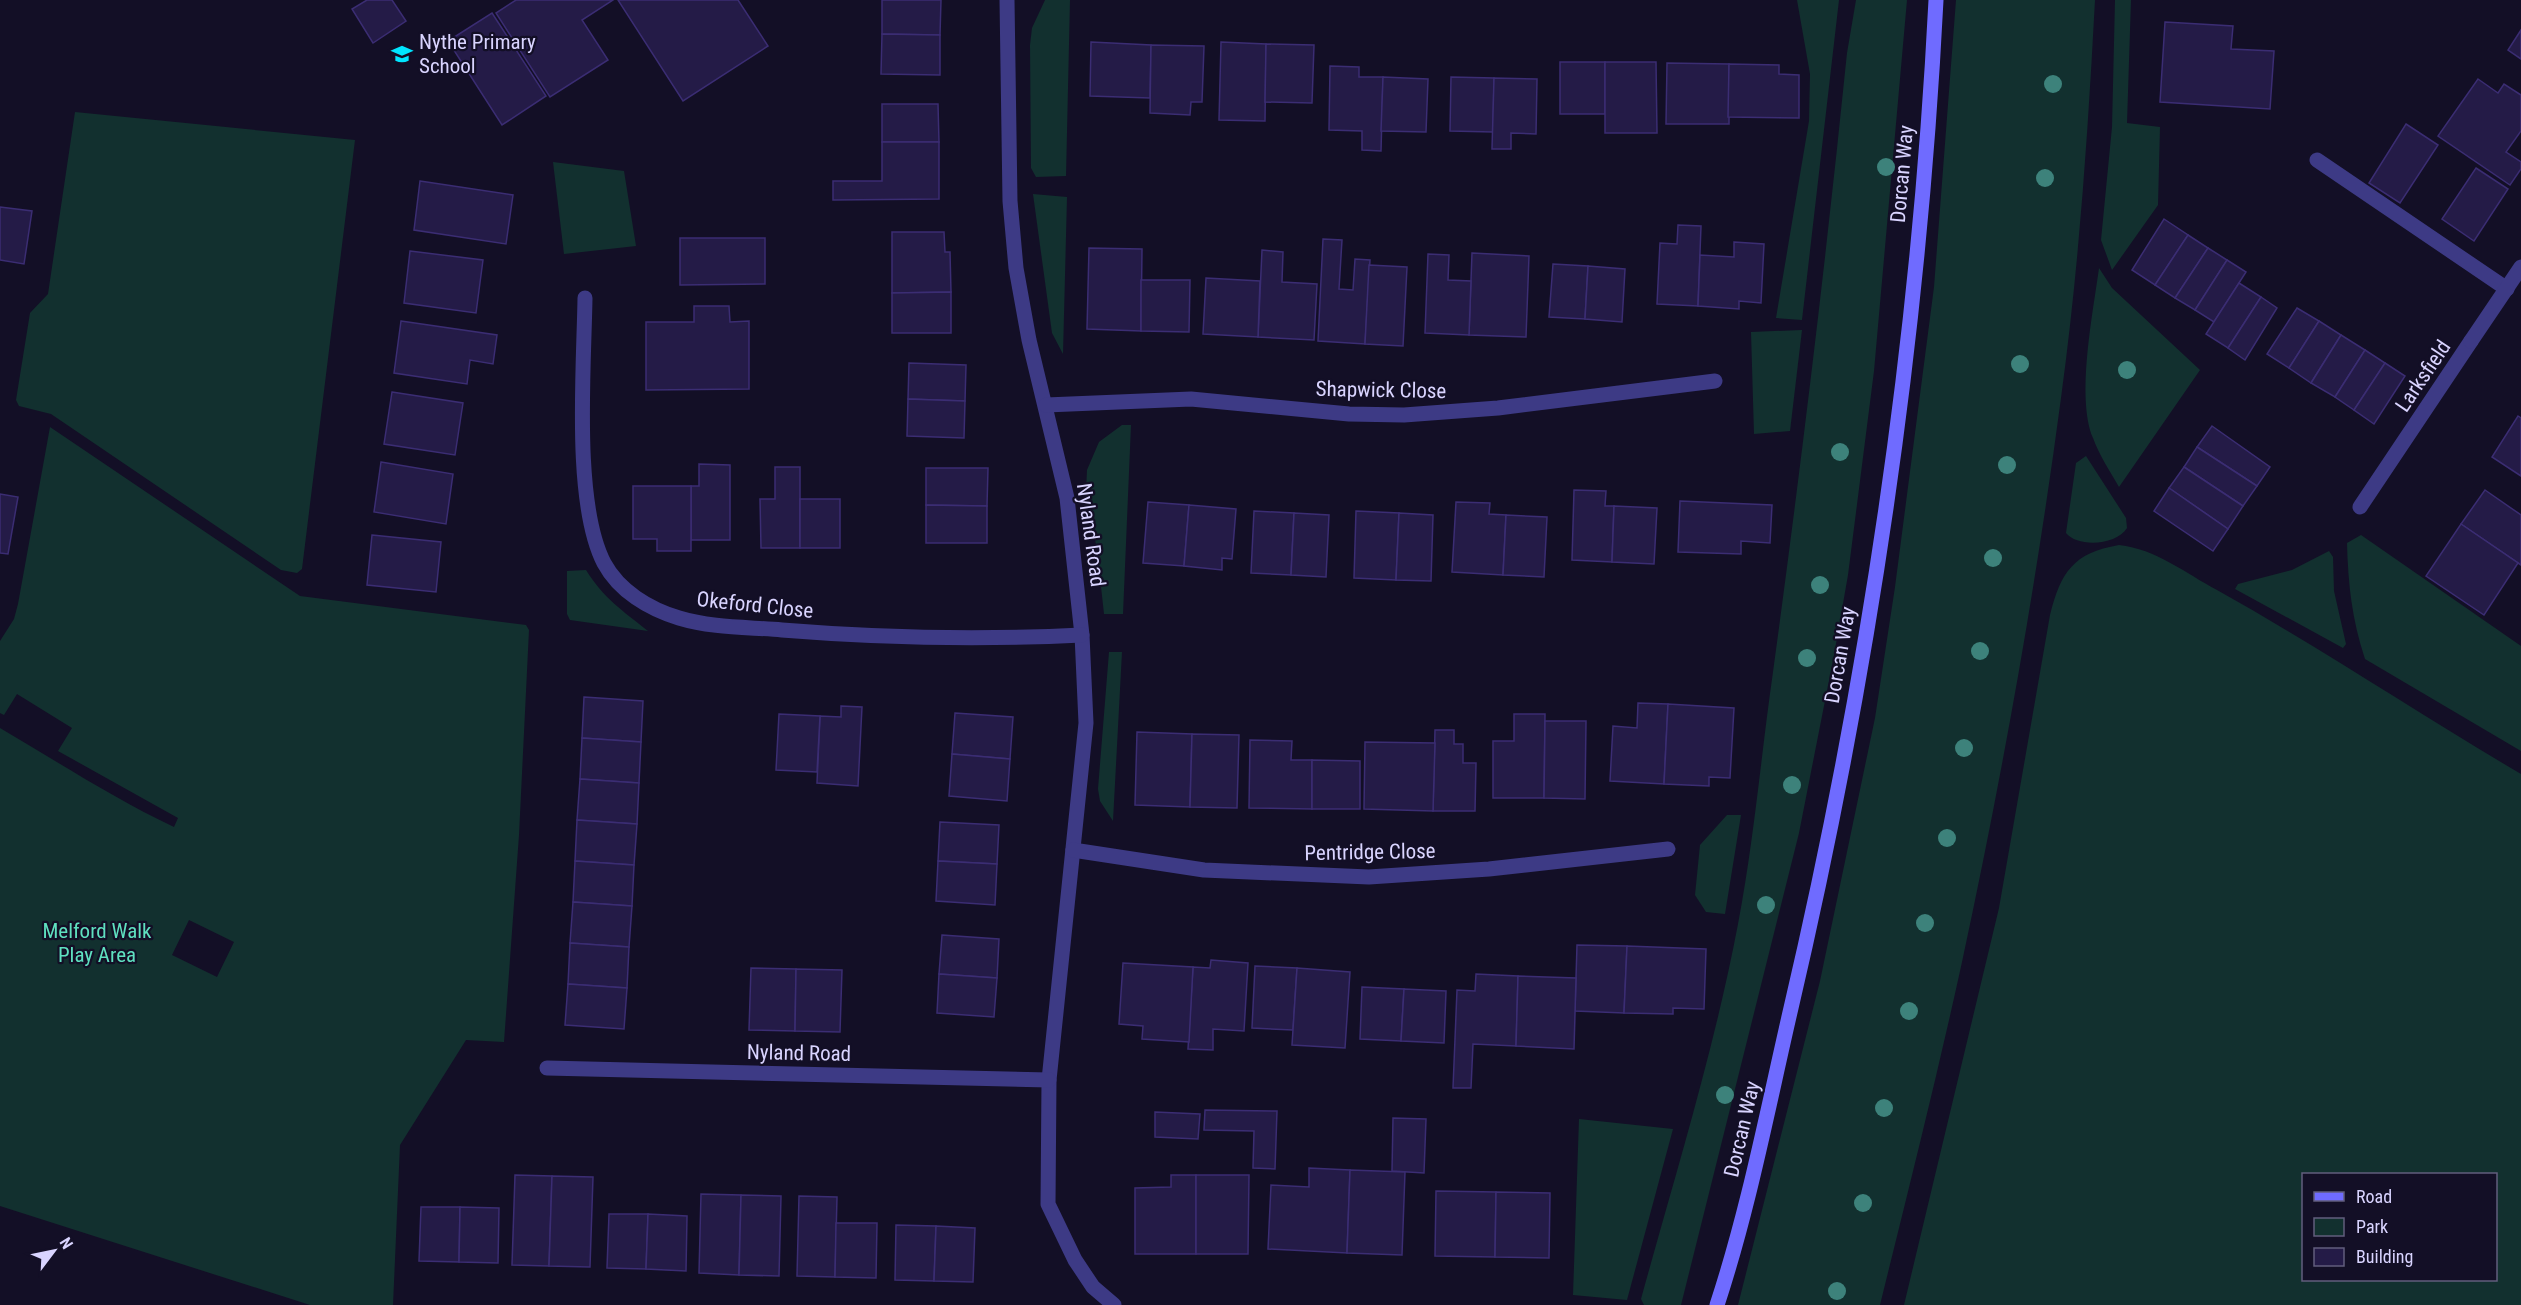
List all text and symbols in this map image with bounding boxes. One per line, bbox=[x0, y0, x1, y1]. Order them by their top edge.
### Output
place label: Nythe Primary School bbox=[419, 30, 536, 78]
school or university icon: Nythe Primary School bbox=[390, 42, 414, 66]
street label: Dorcan Way bbox=[1886, 124, 1918, 224]
street label: Larksfield bbox=[2390, 336, 2456, 416]
street label: Shapwick Close bbox=[1316, 377, 1447, 403]
street label: Nyland Road bbox=[1072, 482, 1110, 588]
street label: Okeford Close bbox=[696, 587, 815, 623]
street label: Dorcan Way bbox=[1820, 605, 1860, 705]
street label: Pentridge Close bbox=[1304, 839, 1436, 865]
park label: Melford Walk Play Area bbox=[42, 919, 152, 967]
street label: Nyland Road bbox=[747, 1040, 851, 1066]
street label: Dorcan Way bbox=[1719, 1078, 1765, 1179]
legend bbox=[2302, 1173, 2497, 1281]
text: Road bbox=[2356, 1186, 2392, 1207]
text: Park bbox=[2356, 1216, 2388, 1237]
north arrow bbox=[24, 1221, 84, 1281]
text: N bbox=[56, 1234, 77, 1253]
text: Building bbox=[2356, 1246, 2413, 1267]

